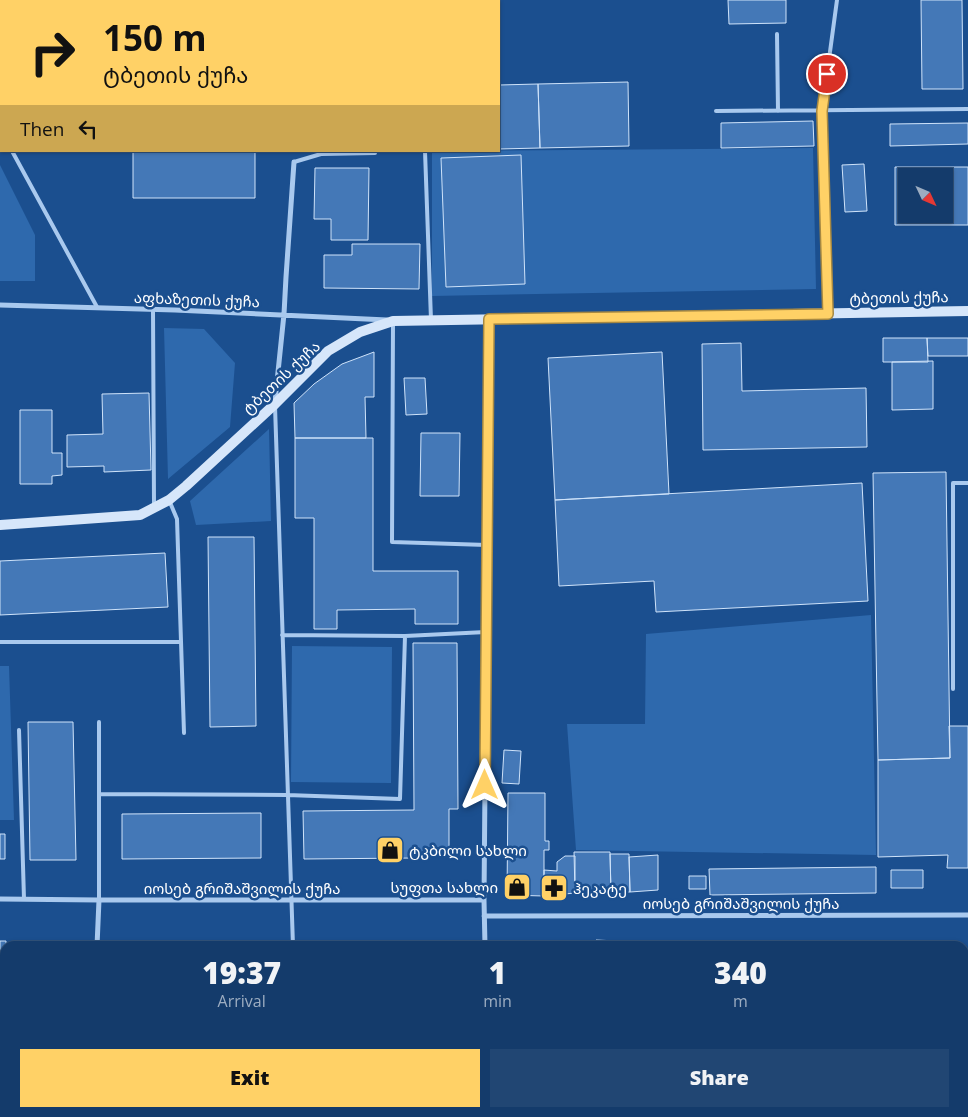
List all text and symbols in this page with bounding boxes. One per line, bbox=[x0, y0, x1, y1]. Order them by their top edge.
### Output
text: 150 m bbox=[103, 14, 207, 61]
icon: right bbox=[20, 20, 85, 85]
pin bbox=[806, 53, 848, 95]
text: ტბეთის ქუჩა bbox=[103, 59, 248, 89]
icon: arrive bbox=[813, 60, 841, 88]
icon: left bbox=[74, 115, 102, 143]
text: Then bbox=[20, 116, 64, 142]
north arrow bbox=[898, 168, 952, 222]
map controls bbox=[898, 168, 953, 223]
street label: ტბეთის ქუჩა bbox=[849, 286, 949, 308]
street label: აფხაზეთის ქუჩა bbox=[134, 287, 260, 311]
street label: ტბეთის ქუჩა bbox=[238, 336, 324, 418]
position arrow bbox=[458, 758, 510, 810]
shop icon: ტკბილი სახლი bbox=[375, 835, 405, 865]
place label: ტკბილი სახლი bbox=[409, 840, 527, 860]
shop icon: სუფთა სახლი bbox=[502, 872, 532, 902]
pharmacy icon: ჰეკატე bbox=[539, 873, 569, 903]
place label: სუფთა სახლი bbox=[391, 877, 498, 897]
street label: იოსებ გრიშაშვილის ქუჩა bbox=[144, 878, 340, 898]
place label: ჰეკატე bbox=[573, 878, 627, 898]
street label: იოსებ გრიშაშვილის ქუჩა bbox=[643, 893, 839, 913]
text: 19:37 bbox=[202, 952, 281, 993]
text: 1 bbox=[489, 952, 506, 993]
text: 340 bbox=[714, 952, 767, 993]
text: Arrival bbox=[218, 990, 266, 1012]
text: min bbox=[483, 990, 512, 1012]
text: m bbox=[733, 990, 748, 1012]
button: Exit bbox=[20, 1049, 480, 1107]
button: Share bbox=[490, 1049, 949, 1107]

